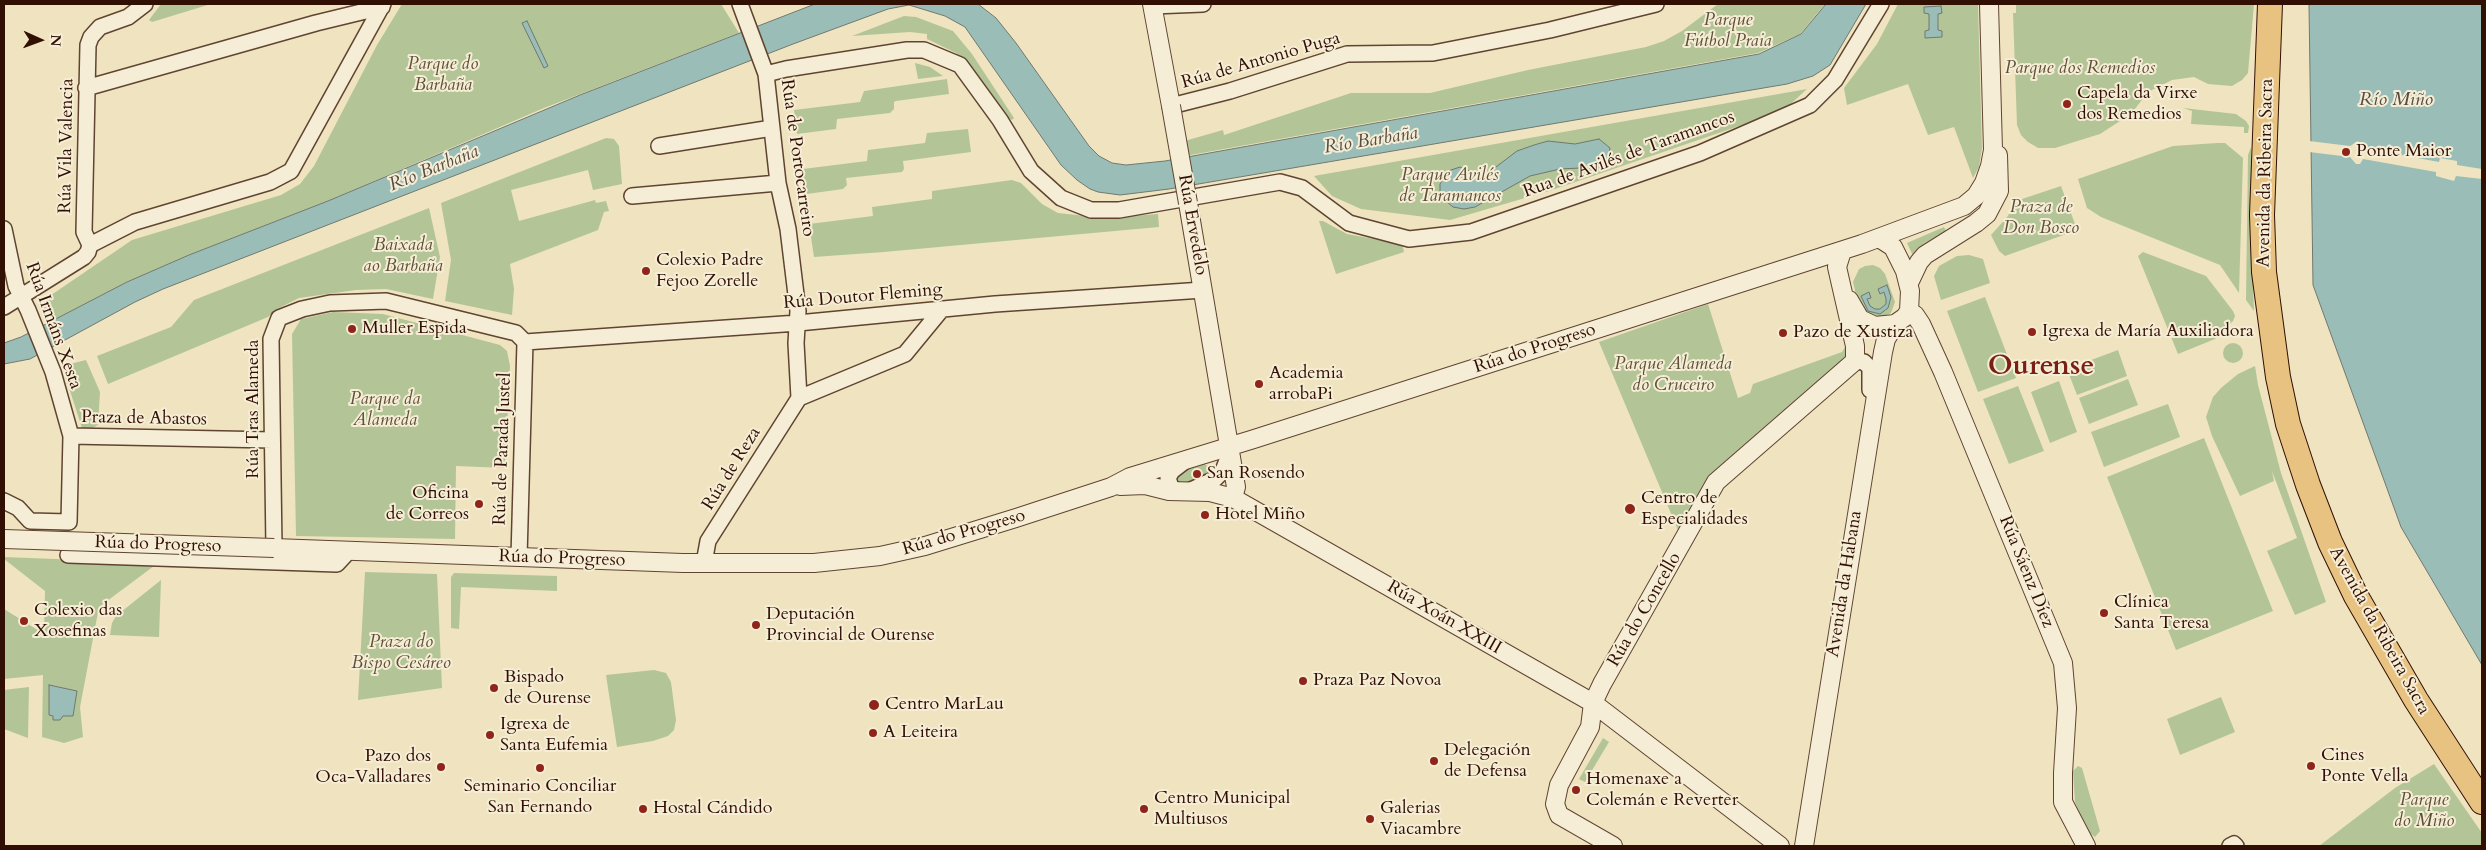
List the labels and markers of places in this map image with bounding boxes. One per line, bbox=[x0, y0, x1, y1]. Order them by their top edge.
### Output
place label: Capela da Virxe dos Remedios bbox=[2077, 83, 2198, 126]
marker: Capela da Virxe dos Remedios bbox=[2061, 98, 2073, 110]
place label: Ponte Maior bbox=[2356, 141, 2451, 163]
marker: Ponte Maior bbox=[2340, 146, 2352, 158]
place label: Colexio Padre Fejoo Zorelle bbox=[656, 250, 764, 292]
marker: Colexio Padre Fejoo Zorelle bbox=[640, 265, 652, 277]
place label: Muller Espida bbox=[362, 318, 467, 340]
place label: Igrexa de María Auxiliadora bbox=[2042, 321, 2254, 343]
place label: Pazo de Xustiza bbox=[1793, 322, 1913, 344]
marker: Muller Espida bbox=[346, 323, 358, 335]
marker: Igrexa de María Auxiliadora bbox=[2026, 326, 2038, 338]
marker: Pazo de Xustiza bbox=[1777, 327, 1789, 339]
place label: Academia arrobaPi bbox=[1269, 363, 1344, 406]
marker: Academia arrobaPi bbox=[1253, 378, 1265, 390]
place label: San Rosendo bbox=[1207, 463, 1305, 485]
marker: San Rosendo bbox=[1191, 468, 1203, 480]
place label: Oficina de Correos bbox=[386, 483, 469, 526]
place label: Centro de Especialidades bbox=[1641, 488, 1748, 530]
marker: Oficina de Correos bbox=[473, 498, 485, 510]
marker: Centro de Especialidades bbox=[1623, 502, 1637, 516]
place label: Hotel Miño bbox=[1215, 504, 1305, 526]
marker: Hotel Miño bbox=[1199, 509, 1211, 521]
place label: Clínica Santa Teresa bbox=[2114, 592, 2209, 634]
place label: Colexio das Xosefinas bbox=[34, 600, 122, 642]
place label: Deputación Provincial de Ourense bbox=[766, 604, 935, 646]
marker: Clínica Santa Teresa bbox=[2098, 607, 2110, 619]
marker: Colexio das Xosefinas bbox=[18, 615, 30, 627]
marker: Deputación Provincial de Ourense bbox=[750, 619, 762, 631]
place label: Bispado de Ourense bbox=[504, 667, 591, 710]
place label: Praza Paz Novoa bbox=[1313, 670, 1442, 692]
marker: Praza Paz Novoa bbox=[1297, 675, 1309, 687]
marker: Bispado de Ourense bbox=[488, 682, 500, 694]
place label: Centro MarLau bbox=[885, 694, 1004, 716]
marker: Centro MarLau bbox=[867, 698, 881, 712]
place label: Igrexa de Santa Eufemia bbox=[500, 714, 608, 756]
place label: A Leiteira bbox=[883, 722, 958, 744]
marker: A Leiteira bbox=[867, 727, 879, 739]
marker: Igrexa de Santa Eufemia bbox=[484, 729, 496, 741]
place label: Delegación de Defensa bbox=[1444, 740, 1531, 782]
place label: Cines Ponte Vella bbox=[2321, 745, 2409, 788]
place label: Pazo dos Oca-Valladares bbox=[315, 746, 431, 789]
marker: Delegación de Defensa bbox=[1428, 755, 1440, 767]
marker: Cines Ponte Vella bbox=[2305, 760, 2317, 772]
marker: Pazo dos Oca-Valladares bbox=[435, 761, 447, 773]
marker: Seminario Conciliar San Fernando bbox=[534, 762, 546, 774]
place label: Homenaxe a Colemán e Reverter bbox=[1586, 769, 1738, 812]
place label: Seminario Conciliar San Fernando bbox=[464, 776, 616, 819]
marker: Homenaxe a Colemán e Reverter bbox=[1570, 784, 1582, 796]
place label: Centro Municipal Multiusos bbox=[1154, 788, 1290, 831]
place label: Hostal Cándido bbox=[653, 798, 772, 820]
place label: Galerias Viacambre bbox=[1380, 798, 1462, 841]
marker: Hostal Cándido bbox=[637, 803, 649, 815]
marker: Centro Municipal Multiusos bbox=[1138, 803, 1150, 815]
marker: Galerias Viacambre bbox=[1364, 813, 1376, 825]

